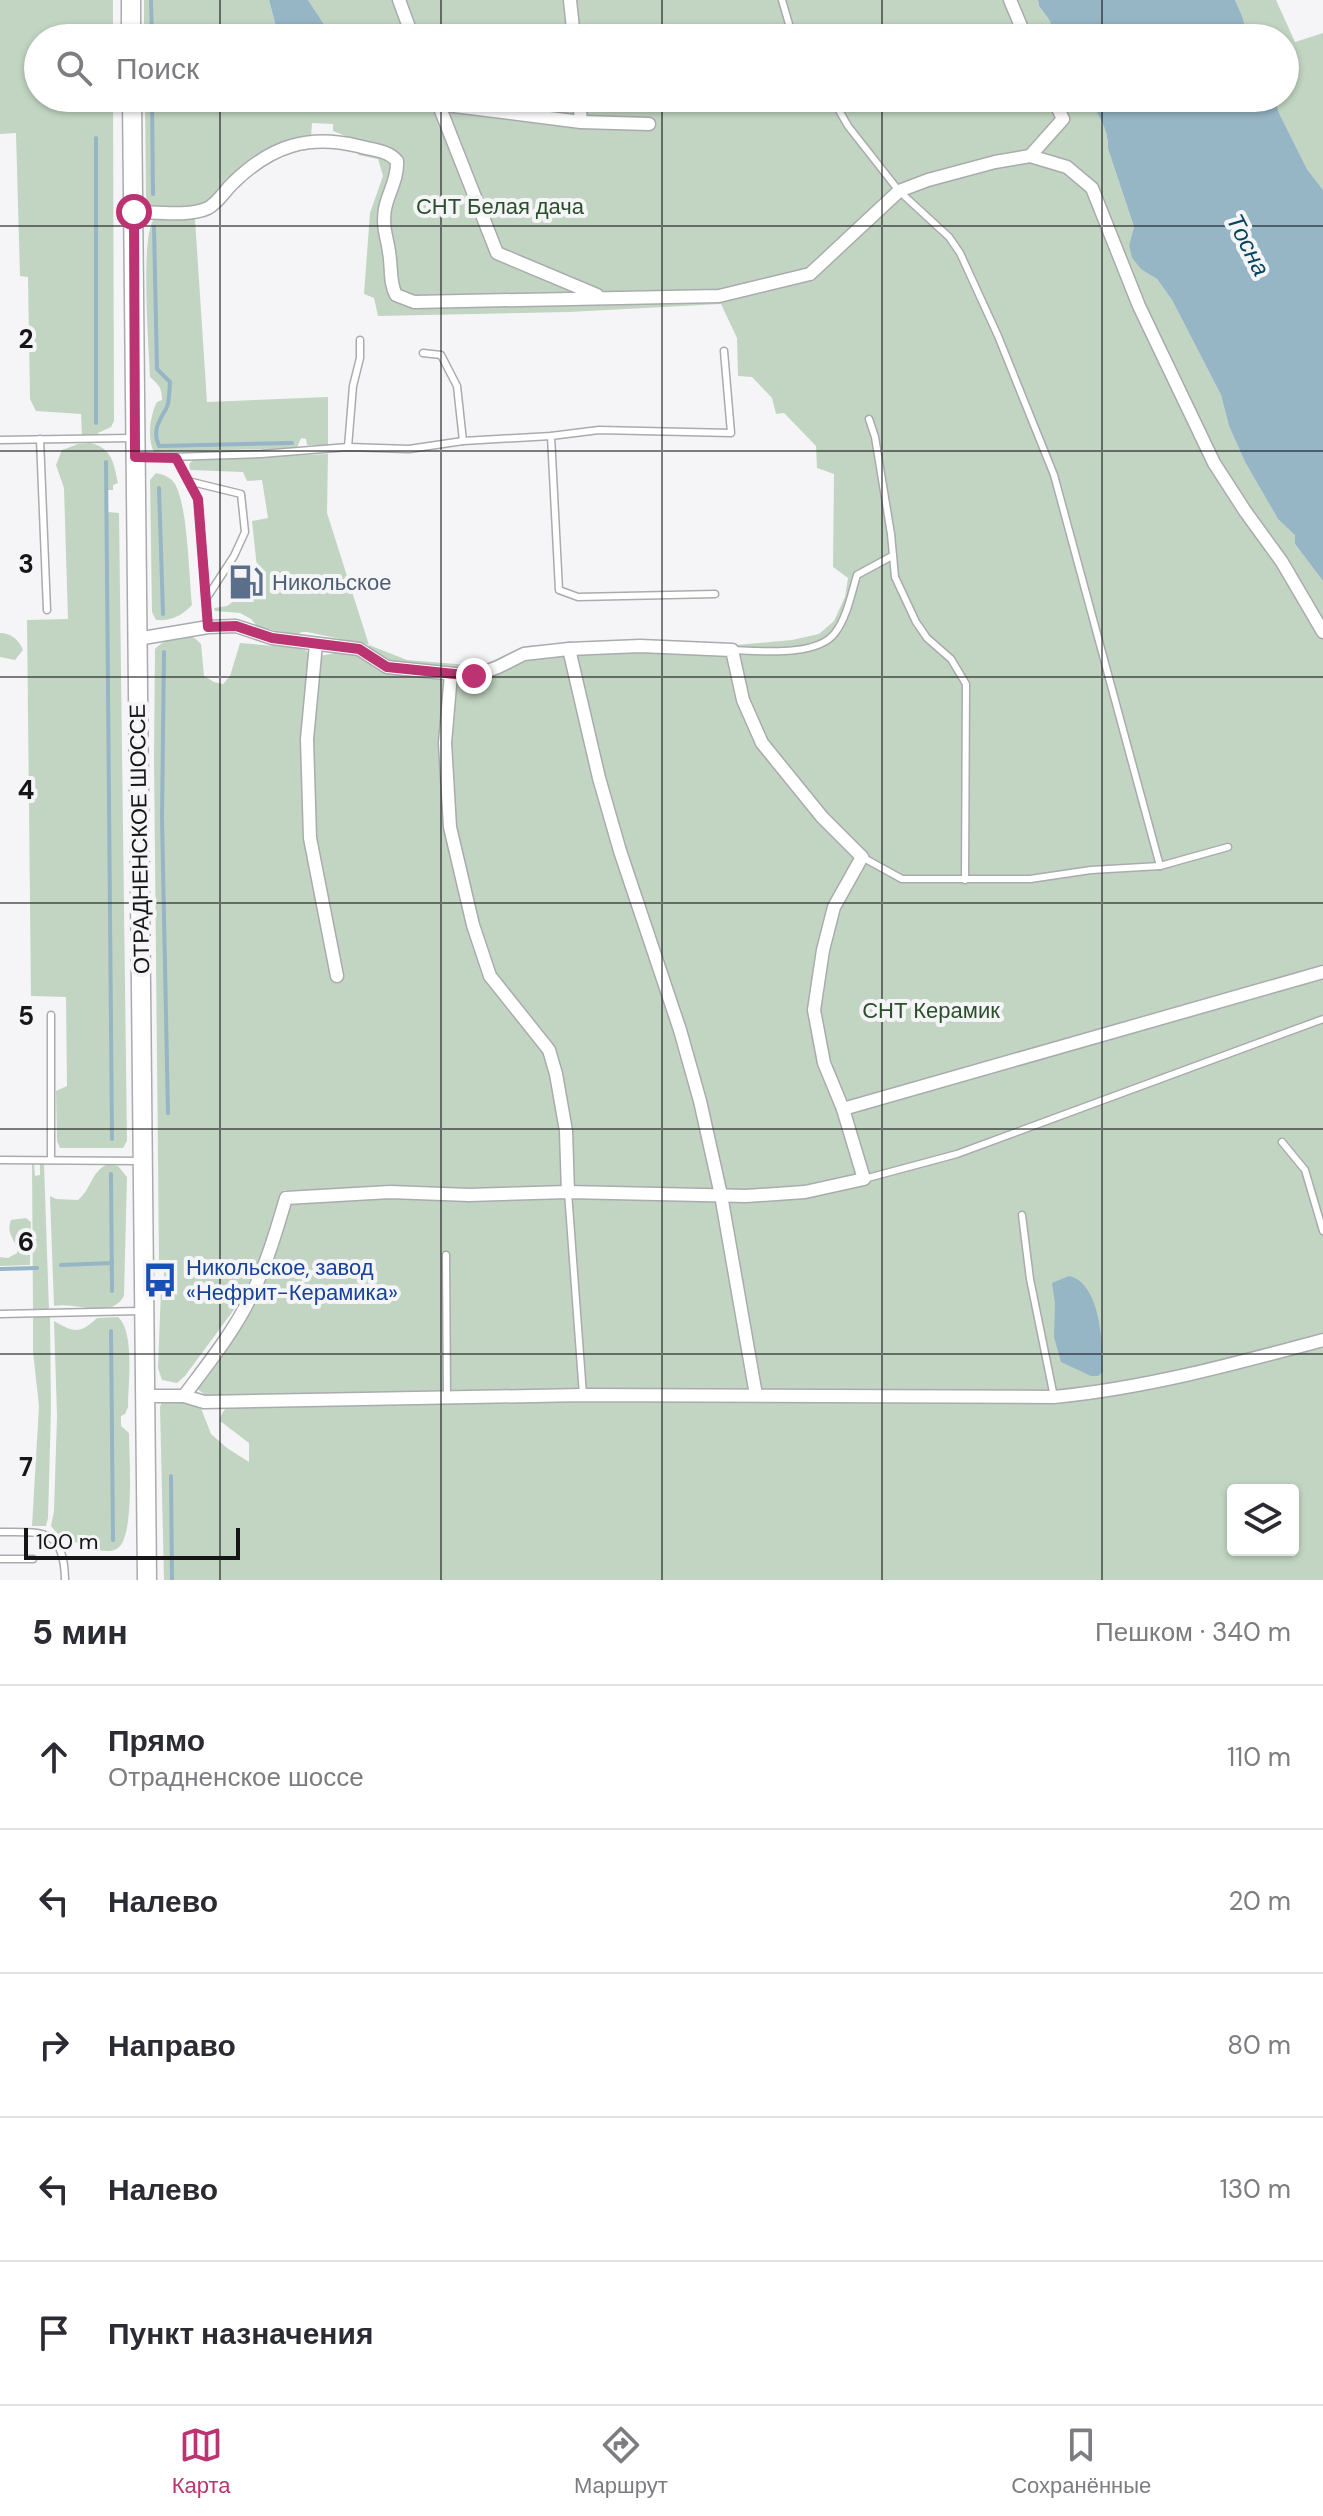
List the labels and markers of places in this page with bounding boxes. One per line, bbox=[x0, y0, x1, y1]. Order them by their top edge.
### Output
fuel station icon: Никольское bbox=[227, 563, 265, 601]
place label: Никольское bbox=[272, 568, 391, 597]
place label: Никольское, завод «Нефрит-Керамика» bbox=[186, 1253, 398, 1307]
bus stop icon: Никольское, завод «Нефрит-Керамика» bbox=[141, 1261, 179, 1299]

